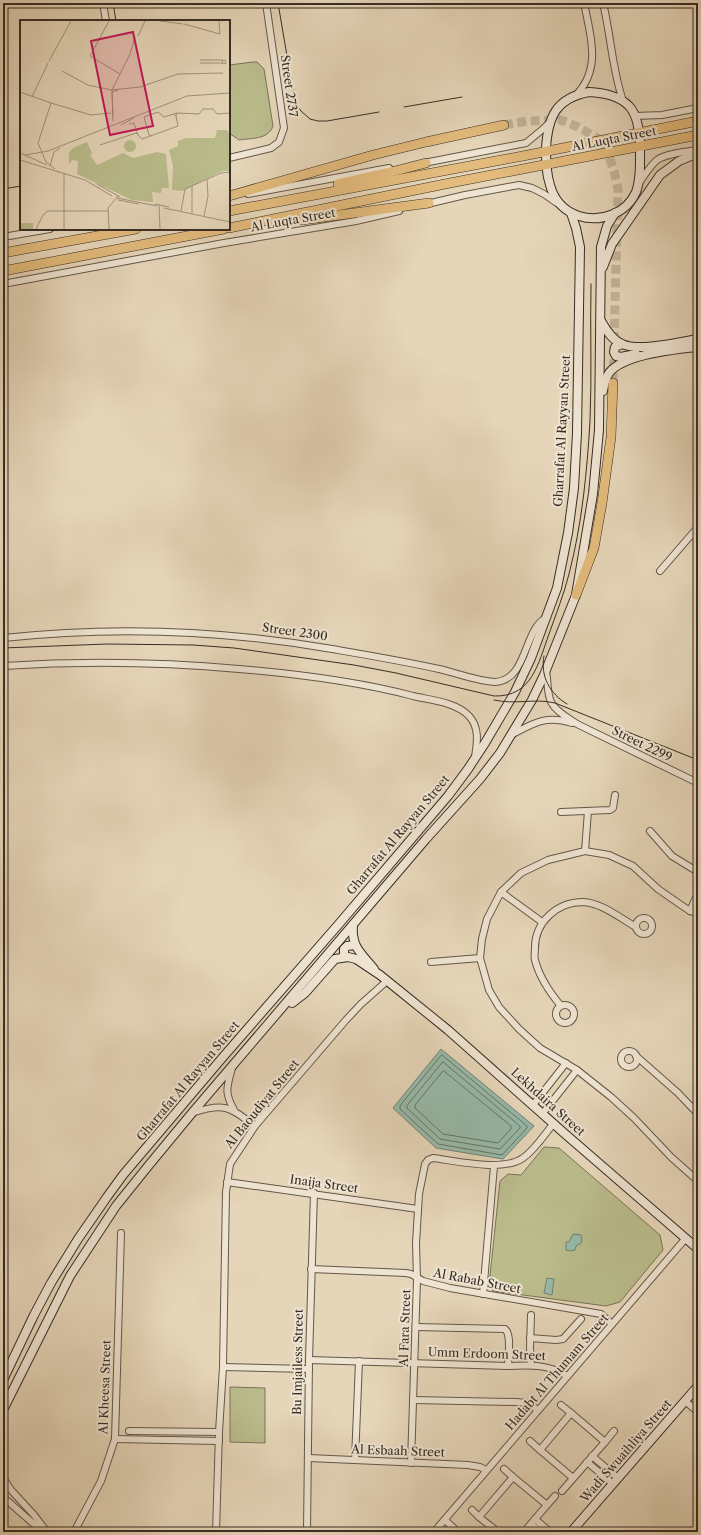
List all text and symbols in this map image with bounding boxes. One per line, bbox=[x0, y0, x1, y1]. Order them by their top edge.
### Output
inset map bbox=[20, 20, 230, 230]
street label: Street 2737 bbox=[278, 54, 301, 118]
street label: Al Luqta Street bbox=[569, 123, 658, 154]
street label: Al Luqta Street bbox=[248, 205, 337, 235]
street label: Gharrafat Al Rayyan Street bbox=[550, 354, 573, 507]
street label: Street 2300 bbox=[261, 619, 329, 644]
street label: Street 2299 bbox=[610, 723, 675, 765]
street label: Gharrafat Al Rayyan Street bbox=[343, 771, 453, 898]
street label: Gharrafat Al Rayyan Street bbox=[133, 1017, 243, 1144]
street label: Al Baoudiyat Street bbox=[221, 1056, 303, 1152]
street label: Lekhdaira Street bbox=[508, 1064, 589, 1139]
street label: Inaija Street bbox=[289, 1171, 360, 1196]
street label: Al Rabab Street bbox=[431, 1264, 523, 1296]
street label: Al Fara Street bbox=[396, 1288, 413, 1368]
street label: Bu Imjailess Street bbox=[289, 1308, 306, 1415]
street label: Hadabt Al Thumam Street bbox=[502, 1310, 612, 1433]
street label: Al Kheesa Street bbox=[95, 1339, 114, 1435]
street label: Umm Erdoom Street bbox=[428, 1344, 547, 1363]
street label: Wadi Swuaihliya Street bbox=[576, 1396, 675, 1506]
street label: Al Esbaah Street bbox=[350, 1441, 446, 1460]

